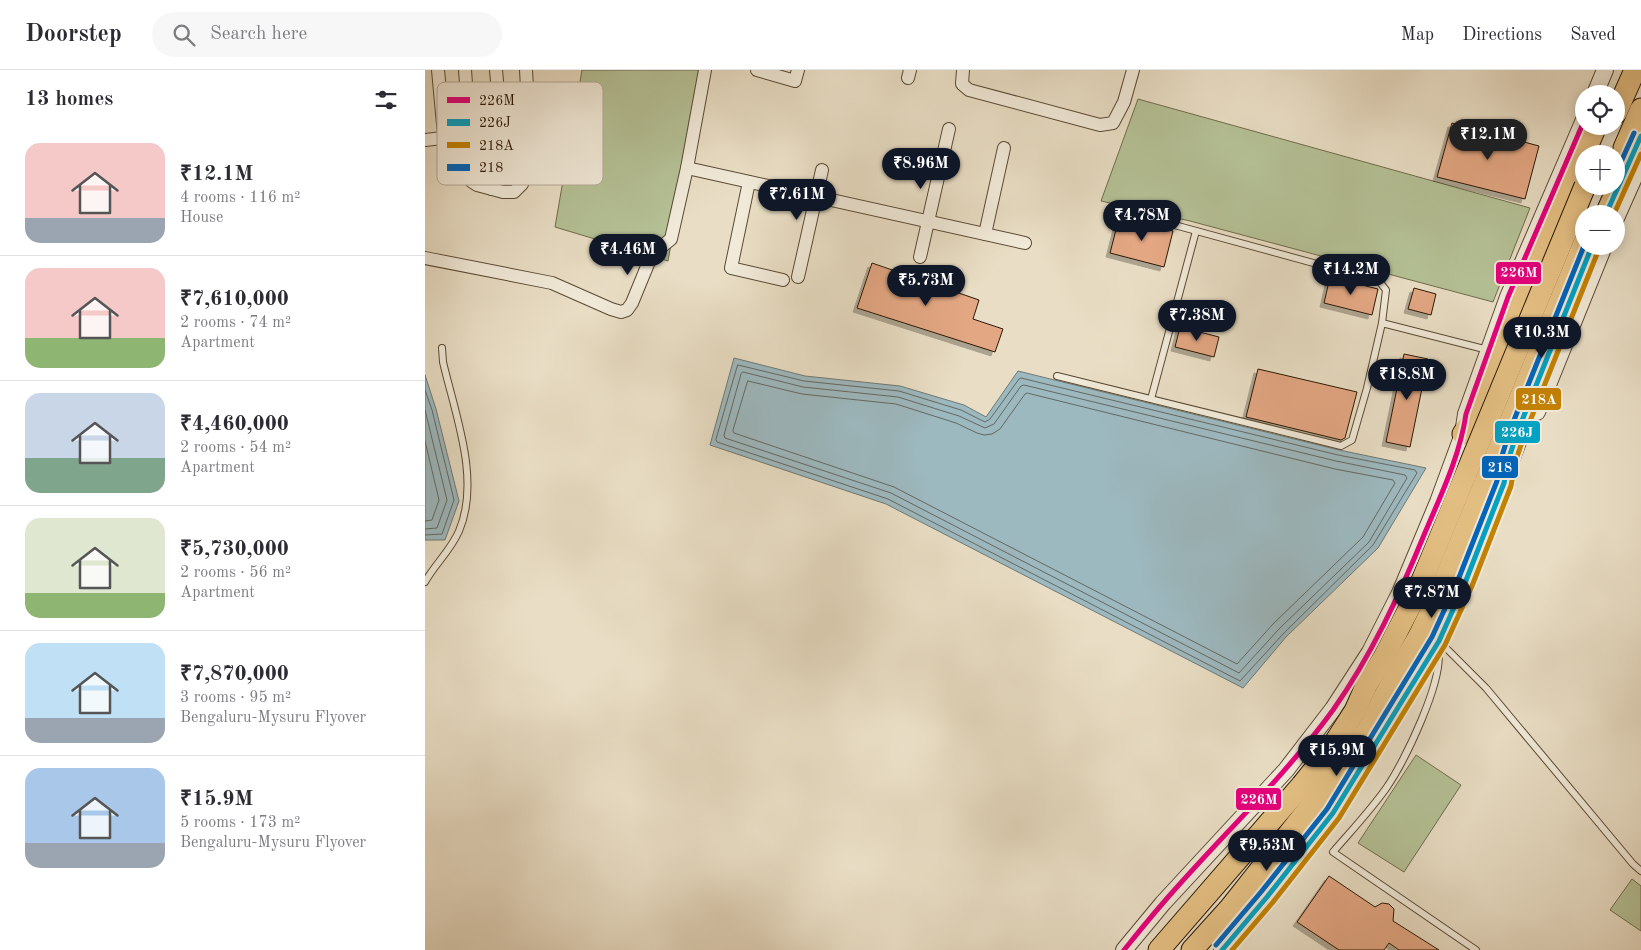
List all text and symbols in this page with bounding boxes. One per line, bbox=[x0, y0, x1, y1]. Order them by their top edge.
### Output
search box bbox=[152, 12, 502, 57]
icon: search bbox=[170, 21, 198, 49]
text: Doorstep bbox=[25, 23, 122, 47]
text: Search here bbox=[210, 25, 307, 44]
text: Map bbox=[1401, 26, 1434, 44]
text: Directions bbox=[1462, 26, 1542, 44]
text: Saved bbox=[1570, 26, 1616, 44]
legend bbox=[437, 82, 603, 185]
map controls bbox=[1575, 85, 1625, 255]
button: locate bbox=[1575, 85, 1625, 135]
icon: filters bbox=[372, 86, 400, 114]
text: 13 homes bbox=[25, 89, 113, 110]
text: 226M bbox=[479, 94, 515, 108]
text: 226J bbox=[479, 116, 511, 130]
pin: ₹12.1M bbox=[1447, 118, 1529, 161]
text: ₹12.1M bbox=[1460, 127, 1516, 143]
text: 218A bbox=[479, 139, 514, 153]
button: + bbox=[1575, 145, 1625, 195]
pin: ₹8.96M bbox=[880, 148, 962, 190]
text: ₹8.96M bbox=[893, 156, 949, 172]
text: 218 bbox=[479, 161, 503, 175]
icon: home bbox=[65, 163, 125, 223]
text: ₹12.1M bbox=[180, 164, 253, 185]
pin: ₹7.61M bbox=[756, 178, 838, 221]
text: ₹7.61M bbox=[769, 187, 825, 203]
text: 4 rooms · 116 m² bbox=[180, 190, 300, 206]
pin: ₹4.78M bbox=[1101, 200, 1183, 242]
button: − bbox=[1575, 205, 1625, 255]
text: ₹4.78M bbox=[1114, 208, 1170, 224]
text: House bbox=[180, 210, 223, 226]
pin: ₹4.46M bbox=[587, 234, 669, 276]
text: ₹4.46M bbox=[600, 242, 656, 258]
pin: ₹14.2M bbox=[1310, 254, 1392, 296]
line badge: 226M bbox=[1495, 261, 1542, 285]
text: ₹14.2M bbox=[1323, 262, 1379, 278]
pin: ₹5.73M bbox=[885, 264, 967, 307]
text: 226M bbox=[1501, 266, 1538, 280]
text: ₹5.73M bbox=[898, 273, 954, 289]
icon: home bbox=[65, 288, 125, 348]
text: ₹7,610,000 bbox=[180, 289, 289, 310]
pin: ₹7.38M bbox=[1156, 300, 1238, 342]
text: ₹7.38M bbox=[1169, 308, 1225, 324]
text: 2 rooms · 74 m² bbox=[180, 315, 291, 331]
pin: ₹10.3M bbox=[1501, 316, 1583, 359]
text: ₹10.3M bbox=[1514, 325, 1570, 341]
text: Apartment bbox=[180, 335, 255, 351]
pin: ₹18.8M bbox=[1366, 358, 1448, 401]
text: ₹18.8M bbox=[1379, 367, 1435, 383]
line badge: 218A bbox=[1515, 387, 1562, 411]
text: 218A bbox=[1522, 393, 1557, 407]
icon: home bbox=[65, 413, 125, 473]
text: ₹4,460,000 bbox=[180, 414, 289, 435]
line badge: 226J bbox=[1494, 420, 1541, 444]
text: 226J bbox=[1501, 426, 1533, 440]
text: 2 rooms · 54 m² bbox=[180, 440, 291, 456]
line badge: 218 bbox=[1481, 455, 1519, 479]
text: Apartment bbox=[180, 460, 255, 476]
text: 218 bbox=[1488, 461, 1512, 475]
icon: home bbox=[65, 538, 125, 598]
text: ₹5,730,000 bbox=[180, 539, 289, 560]
text: 2 rooms · 56 m² bbox=[180, 565, 291, 581]
pin: ₹7.87M bbox=[1391, 576, 1473, 619]
text: Apartment bbox=[180, 585, 255, 601]
text: ₹7.87M bbox=[1404, 585, 1460, 601]
icon: home bbox=[65, 663, 125, 723]
text: ₹7,870,000 bbox=[180, 664, 289, 685]
text: 3 rooms · 95 m² bbox=[180, 690, 291, 706]
text: Bengaluru-Mysuru Flyover bbox=[180, 710, 366, 726]
pin: ₹15.9M bbox=[1296, 734, 1378, 777]
text: ₹15.9M bbox=[1309, 743, 1365, 759]
line badge: 226M bbox=[1235, 787, 1282, 811]
icon: home bbox=[65, 788, 125, 848]
text: ₹15.9M bbox=[180, 789, 253, 810]
text: 226M bbox=[1241, 793, 1278, 807]
text: 5 rooms · 173 m² bbox=[180, 815, 300, 831]
pin: ₹9.53M bbox=[1226, 830, 1308, 872]
text: Bengaluru-Mysuru Flyover bbox=[180, 835, 366, 851]
text: ₹9.53M bbox=[1239, 838, 1295, 854]

